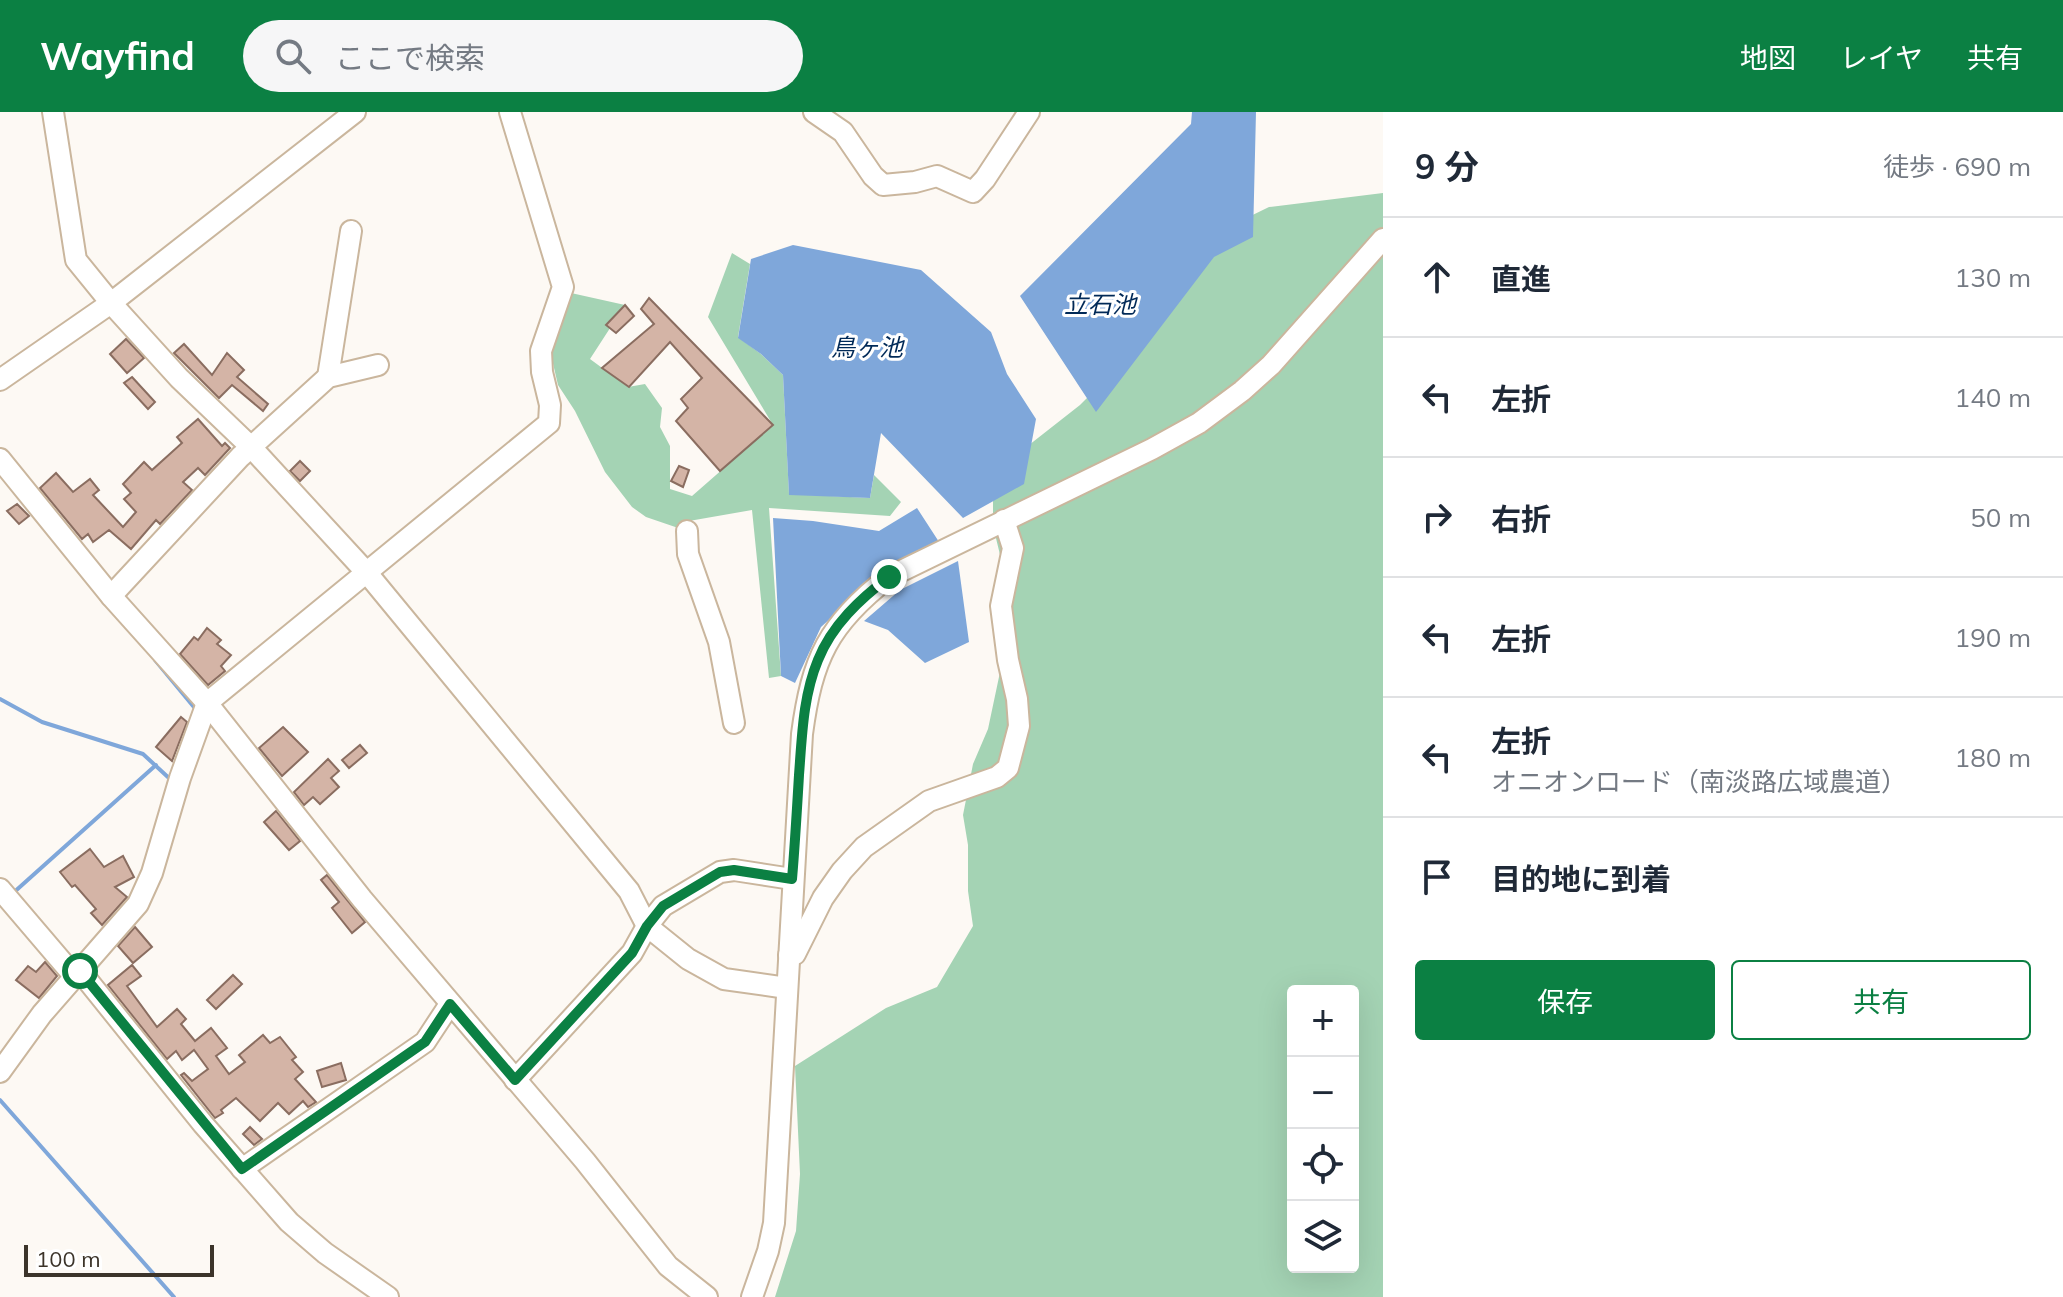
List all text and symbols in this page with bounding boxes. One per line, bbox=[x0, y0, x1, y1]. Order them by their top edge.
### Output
search box bbox=[243, 20, 803, 92]
text: Wayfind bbox=[40, 32, 195, 80]
icon: search bbox=[271, 34, 315, 78]
text: ここで検索 bbox=[335, 39, 485, 77]
text: 地図 bbox=[1740, 40, 1796, 75]
text: レイヤ bbox=[1840, 40, 1923, 75]
text: 共有 bbox=[1967, 40, 2023, 75]
text: 9 分 bbox=[1415, 145, 1479, 188]
text: 徒歩 · 690 m bbox=[1883, 150, 2031, 183]
icon: ahead bbox=[1415, 255, 1459, 299]
text: 直進 bbox=[1491, 260, 1551, 298]
text: 130 m bbox=[1955, 261, 2031, 294]
water label: 立石池 bbox=[1064, 289, 1138, 319]
water label: 鳥ヶ池 bbox=[831, 332, 905, 362]
icon: left bbox=[1415, 375, 1459, 419]
text: 左折 bbox=[1491, 380, 1551, 418]
text: 140 m bbox=[1955, 381, 2031, 414]
icon: right bbox=[1415, 495, 1459, 539]
text: 右折 bbox=[1491, 500, 1551, 538]
text: 50 m bbox=[1970, 501, 2031, 534]
route end bbox=[871, 559, 907, 595]
icon: left bbox=[1415, 615, 1459, 659]
text: 左折 bbox=[1491, 620, 1551, 658]
text: 190 m bbox=[1955, 621, 2031, 654]
text: 左折 bbox=[1491, 722, 1551, 760]
icon: left bbox=[1415, 735, 1459, 779]
text: 180 m bbox=[1955, 741, 2031, 774]
text: オニオンロード（南淡路広域農道） bbox=[1491, 765, 1907, 798]
icon: arrive bbox=[1415, 855, 1459, 899]
text: 目的地に到着 bbox=[1491, 860, 1671, 898]
route start bbox=[62, 953, 98, 989]
button: 保存 bbox=[1415, 960, 1715, 1040]
button: 共有 bbox=[1731, 960, 2031, 1040]
map controls bbox=[1287, 985, 1359, 1273]
button: + bbox=[1287, 985, 1359, 1057]
button: − bbox=[1287, 1057, 1359, 1129]
button: locate bbox=[1287, 1129, 1359, 1201]
button: layers bbox=[1287, 1201, 1359, 1273]
scale bar bbox=[24, 1241, 214, 1277]
text: 100 m bbox=[36, 1245, 101, 1273]

